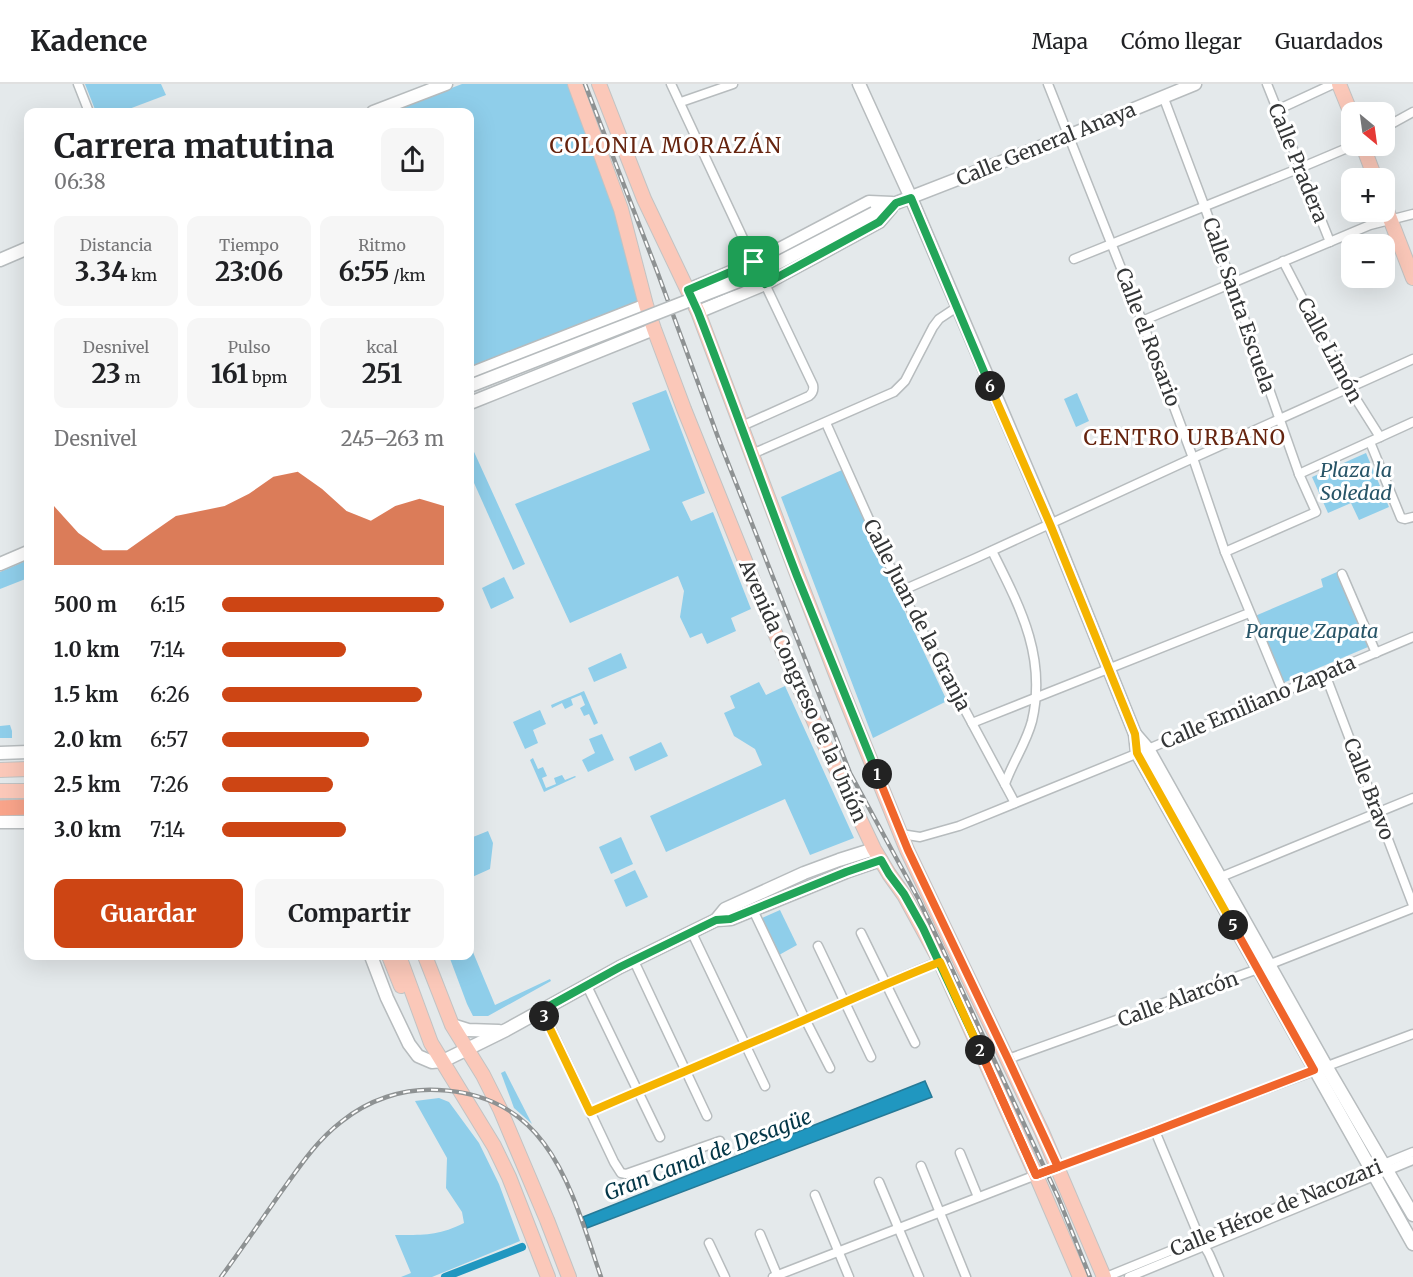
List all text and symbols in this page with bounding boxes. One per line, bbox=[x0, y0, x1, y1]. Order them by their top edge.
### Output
text: Kadence bbox=[30, 23, 147, 59]
text: Mapa bbox=[1032, 28, 1088, 55]
text: Cómo llegar bbox=[1121, 28, 1242, 55]
text: Guardados bbox=[1275, 28, 1383, 55]
street label: Calle General Anaya bbox=[952, 96, 1139, 191]
street label: Calle Pradera bbox=[1263, 100, 1334, 226]
north arrow bbox=[1341, 102, 1395, 156]
map controls bbox=[1341, 102, 1395, 288]
text: Carrera matutina bbox=[54, 126, 334, 167]
button: share bbox=[381, 128, 444, 191]
district label: COLONIA MORAZÁN bbox=[549, 131, 783, 159]
button: + bbox=[1341, 168, 1395, 222]
text: 06:38 bbox=[54, 169, 106, 194]
street label: Calle Santa Escuela bbox=[1198, 214, 1281, 396]
button: − bbox=[1341, 234, 1395, 288]
text: Distancia bbox=[80, 235, 152, 255]
text: Tiempo bbox=[219, 235, 279, 255]
text: Ritmo bbox=[358, 235, 406, 255]
pin bbox=[728, 236, 779, 287]
icon: arrive bbox=[737, 245, 770, 278]
text: 3.34 bbox=[75, 255, 127, 288]
text: 23:06 bbox=[215, 255, 283, 288]
text: 6:55 bbox=[339, 255, 389, 288]
street label: Calle el Rosario bbox=[1111, 264, 1186, 410]
text: km bbox=[127, 265, 157, 285]
text: /km bbox=[389, 265, 426, 285]
street label: Calle Limón bbox=[1292, 293, 1368, 406]
text: Desnivel bbox=[83, 337, 149, 357]
text: Pulso bbox=[228, 337, 270, 357]
text: kcal bbox=[366, 337, 398, 357]
text: 23 bbox=[91, 357, 121, 390]
text: 161 bbox=[211, 357, 248, 390]
text: 251 bbox=[362, 357, 402, 390]
text: m bbox=[121, 367, 141, 387]
text: bpm bbox=[248, 367, 287, 387]
pin: 6 bbox=[975, 371, 1005, 401]
text: 6 bbox=[985, 376, 995, 396]
district label: CENTRO URBANO bbox=[1084, 424, 1286, 451]
text: Desnivel bbox=[54, 426, 137, 451]
text: 245–263 m bbox=[341, 426, 444, 451]
park label: Plaza la Soledad bbox=[1320, 457, 1392, 505]
street label: Calle Juan de la Granja bbox=[858, 515, 977, 715]
street label: Avenida Congreso de la Unión bbox=[734, 555, 873, 826]
text: 500 m bbox=[54, 592, 117, 617]
text: 6:15 bbox=[150, 592, 186, 617]
park label: Parque Zapata bbox=[1246, 618, 1378, 643]
text: 1.0 km bbox=[54, 637, 120, 662]
text: 7:14 bbox=[150, 637, 185, 662]
street label: Calle Emiliano Zapata bbox=[1157, 649, 1359, 754]
text: 1.5 km bbox=[54, 682, 118, 707]
text: 6:26 bbox=[150, 682, 190, 707]
text: 2.0 km bbox=[54, 727, 122, 752]
text: 6:57 bbox=[150, 727, 188, 752]
street label: Calle Bravo bbox=[1339, 734, 1400, 844]
pin: 1 bbox=[862, 759, 892, 789]
text: 1 bbox=[873, 764, 881, 784]
text: 2.5 km bbox=[54, 772, 121, 797]
text: 7:26 bbox=[150, 772, 189, 797]
text: 3.0 km bbox=[54, 817, 121, 842]
text: 7:14 bbox=[150, 817, 185, 842]
button: Guardar bbox=[54, 879, 243, 948]
button: Compartir bbox=[255, 879, 444, 948]
pin: 5 bbox=[1218, 910, 1248, 940]
text: 5 bbox=[1228, 915, 1238, 935]
street label: Calle Alarcón bbox=[1114, 965, 1241, 1032]
pin: 3 bbox=[529, 1001, 559, 1031]
text: 3 bbox=[539, 1006, 549, 1026]
pin: 2 bbox=[965, 1035, 995, 1065]
text: 2 bbox=[975, 1040, 985, 1060]
water label: Gran Canal de Desagüe bbox=[600, 1102, 815, 1207]
street label: Calle Héroe de Nacozari bbox=[1166, 1154, 1385, 1261]

